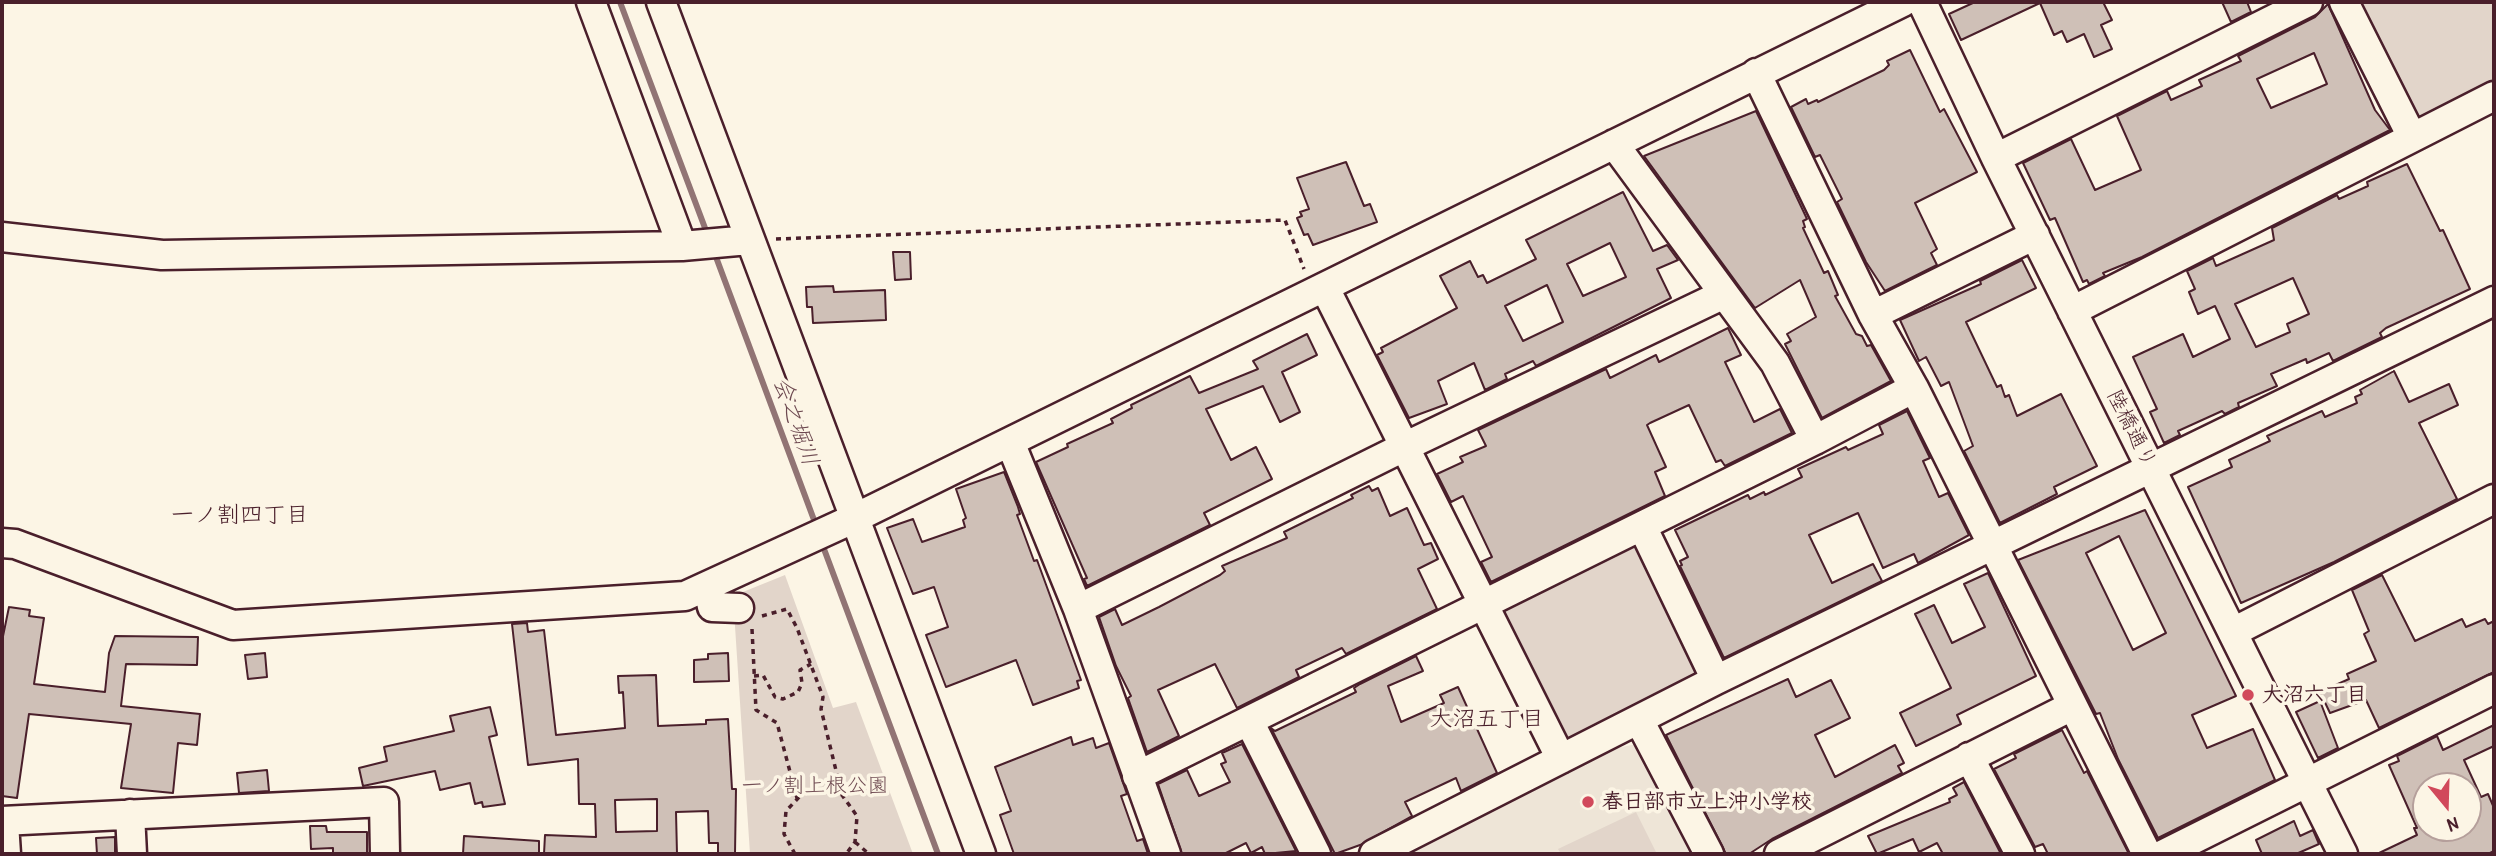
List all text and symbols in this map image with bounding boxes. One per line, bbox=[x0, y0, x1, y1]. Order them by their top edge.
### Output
water label: 会之堀川 bbox=[766, 374, 824, 470]
street label: 陸橋通り bbox=[2101, 386, 2161, 472]
district label: 一ノ割四丁目 bbox=[171, 502, 309, 530]
place label: 大沼六丁目 bbox=[2262, 682, 2367, 708]
marker: 大沼六丁目 bbox=[2240, 687, 2256, 703]
district label: 大沼五丁目 bbox=[1430, 706, 1544, 734]
north arrow bbox=[2412, 772, 2482, 842]
park label: 一ノ割上根公園 bbox=[742, 773, 888, 799]
place label: 春日部市立上沖小学校 bbox=[1602, 789, 1812, 815]
marker: 春日部市立上沖小学校 bbox=[1580, 794, 1596, 810]
text: N bbox=[2444, 811, 2462, 839]

